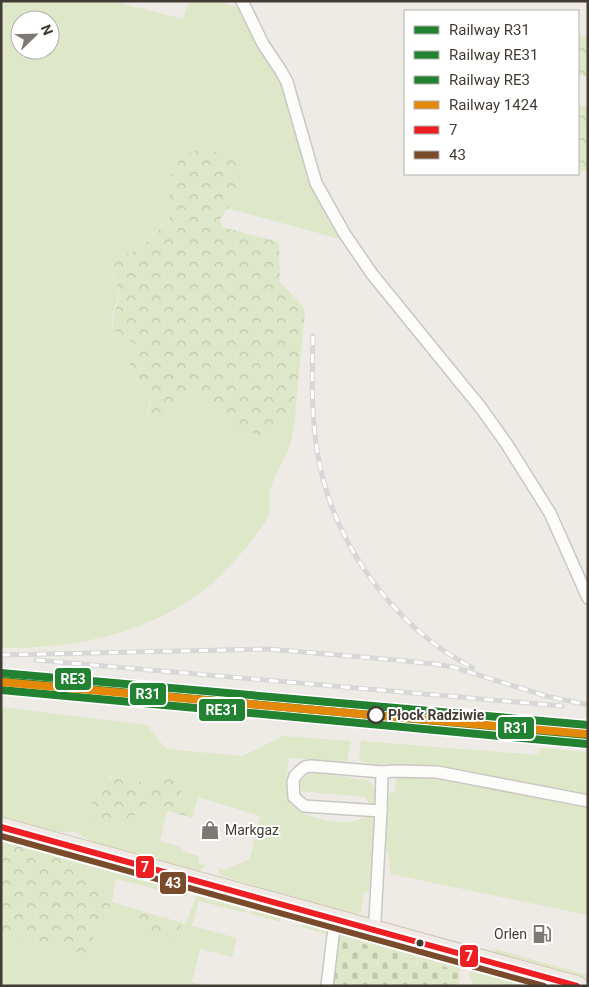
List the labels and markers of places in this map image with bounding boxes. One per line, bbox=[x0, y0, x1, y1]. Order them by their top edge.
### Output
marker: Płock Radziwie bbox=[367, 706, 385, 724]
place label: Płock Radziwie bbox=[388, 707, 485, 723]
shop icon: Markgaz bbox=[199, 819, 221, 841]
place label: Markgaz bbox=[225, 822, 279, 838]
fuel station icon: Orlen bbox=[531, 923, 553, 945]
place label: Orlen bbox=[494, 926, 527, 942]
unlabelled marker bbox=[415, 938, 425, 948]

